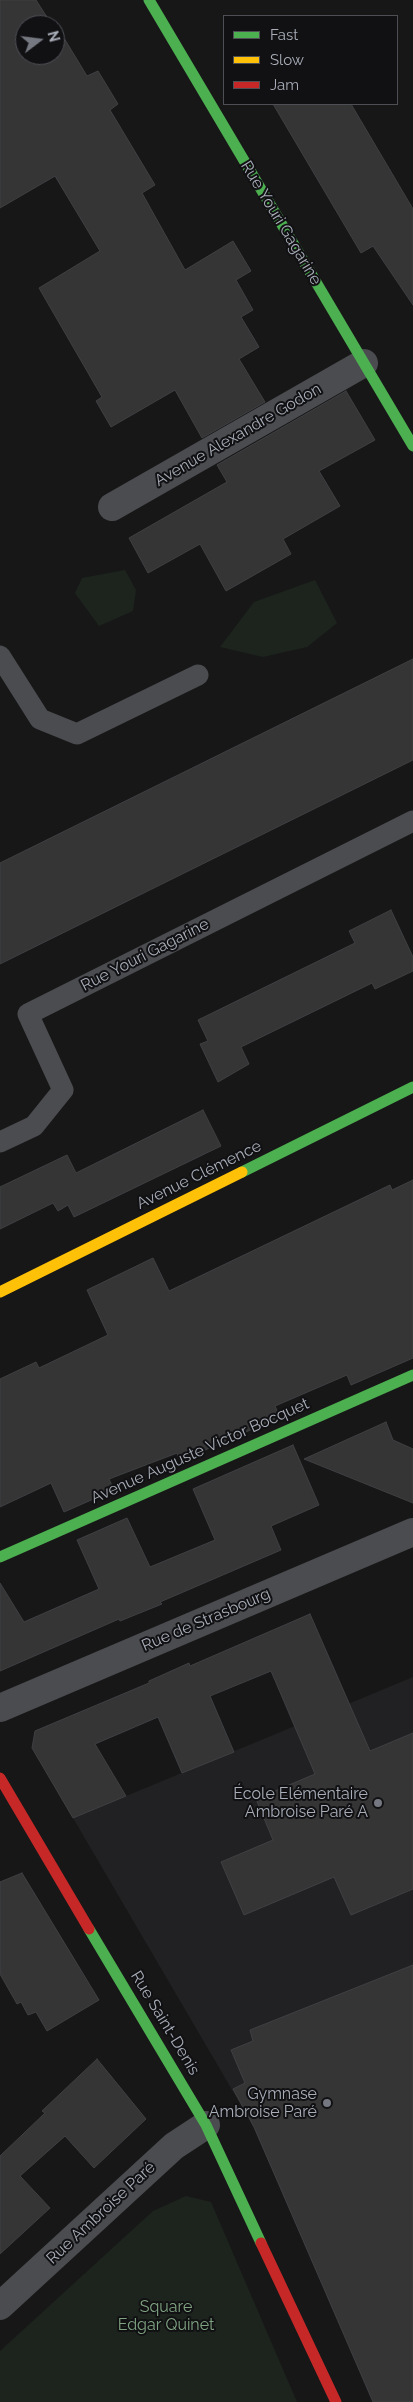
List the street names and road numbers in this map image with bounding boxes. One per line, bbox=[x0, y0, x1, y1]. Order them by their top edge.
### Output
street label: Rue Youri Gagarine bbox=[236, 158, 326, 288]
street label: Avenue Alexandre Godon bbox=[151, 379, 325, 491]
street label: Rue Youri Gagarine bbox=[78, 914, 212, 996]
street label: Avenue Clémence bbox=[133, 1136, 265, 1214]
street label: Avenue Auguste Victor Bocquet bbox=[88, 1394, 312, 1508]
street label: Rue de Strasbourg bbox=[139, 1584, 273, 1656]
street label: Rue Saint-Denis bbox=[126, 1968, 204, 2078]
street label: Rue Ambroise Paré bbox=[43, 2158, 159, 2268]

